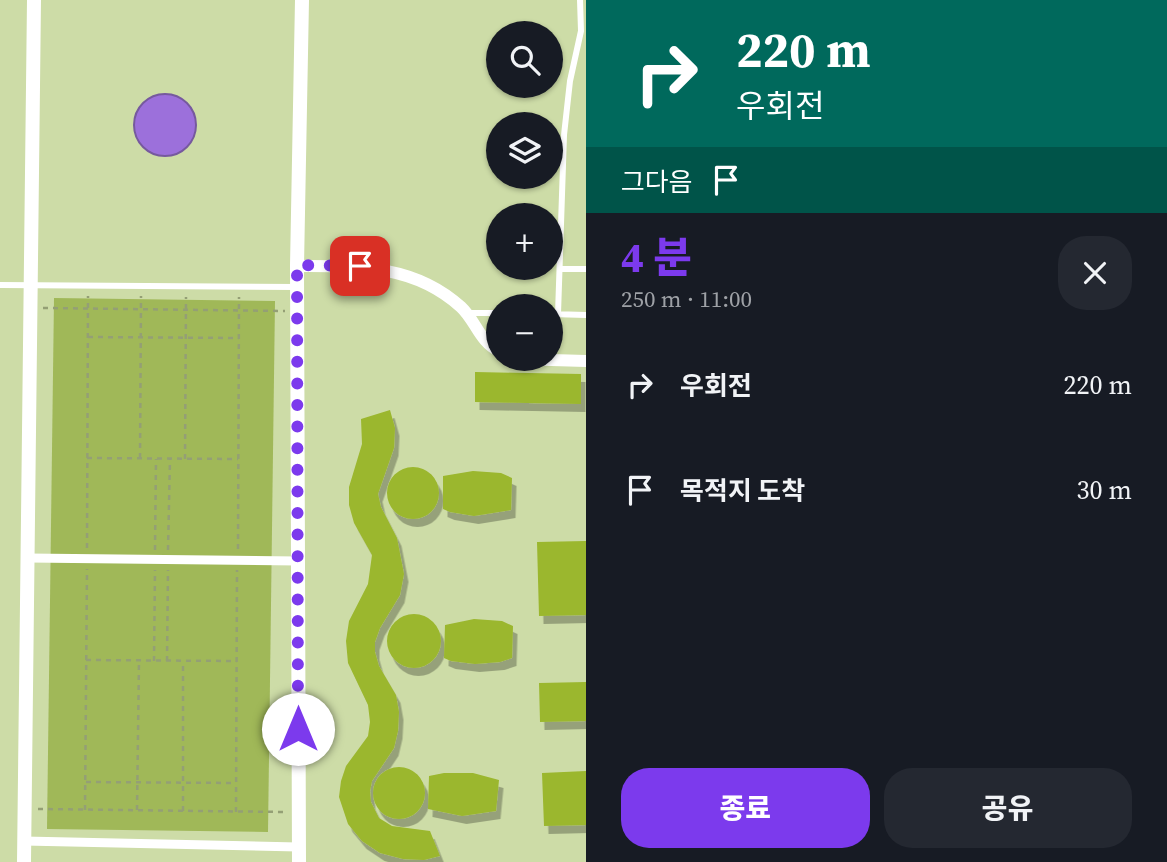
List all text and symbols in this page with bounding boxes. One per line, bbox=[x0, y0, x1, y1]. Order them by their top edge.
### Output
text: 220 m bbox=[736, 16, 871, 83]
map controls bbox=[486, 21, 563, 371]
button: search bbox=[486, 21, 563, 98]
icon: right bbox=[621, 28, 712, 119]
text: 우회전 bbox=[736, 84, 824, 128]
button: layers bbox=[486, 112, 563, 189]
icon: arrive bbox=[707, 161, 745, 199]
text: 그다음 bbox=[621, 164, 693, 200]
button: + bbox=[486, 203, 563, 280]
text: 4 분 bbox=[621, 228, 692, 286]
pin bbox=[330, 236, 390, 296]
button: close bbox=[1058, 236, 1132, 310]
icon: arrive bbox=[341, 247, 379, 285]
text: 250 m · 11:00 bbox=[621, 283, 752, 315]
button: − bbox=[486, 294, 563, 371]
icon: right bbox=[621, 366, 659, 404]
text: 220 m bbox=[1064, 367, 1132, 403]
text: 우회전 bbox=[680, 368, 752, 404]
icon: arrive bbox=[621, 471, 659, 509]
text: 30 m bbox=[1077, 472, 1132, 508]
text: 목적지 도착 bbox=[680, 473, 805, 509]
position arrow bbox=[261, 692, 335, 766]
button: 종료 bbox=[621, 768, 870, 848]
button: 공유 bbox=[884, 768, 1132, 848]

